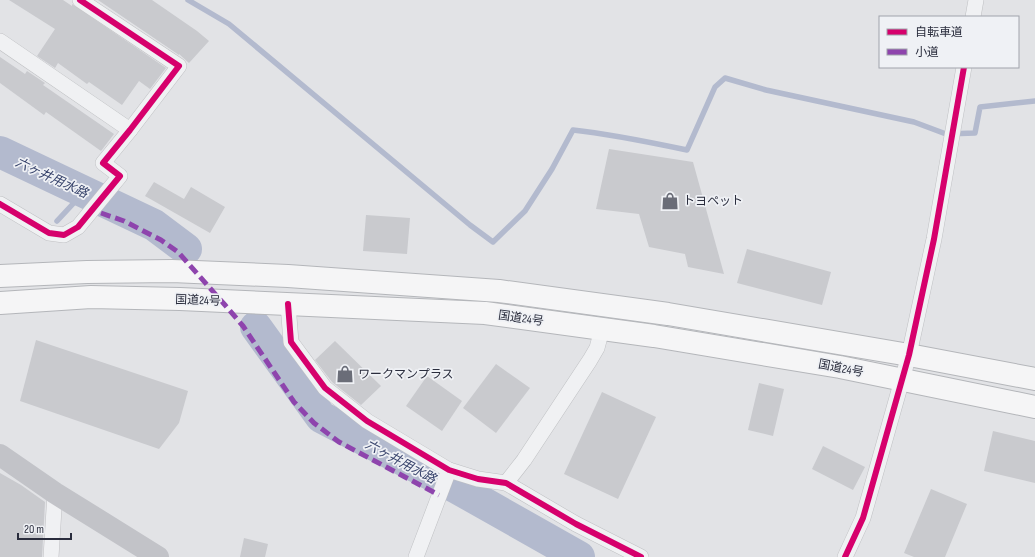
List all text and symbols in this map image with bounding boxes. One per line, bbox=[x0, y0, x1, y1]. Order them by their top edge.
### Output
legend bbox=[879, 16, 1019, 68]
text: 自転車道 bbox=[915, 25, 963, 40]
text: 小道 bbox=[915, 45, 939, 60]
water label: 六ヶ井用水路 bbox=[13, 154, 91, 202]
shop icon: トヨペット bbox=[660, 191, 680, 211]
place label: トヨペット bbox=[683, 194, 743, 209]
street label: 国道24号 bbox=[175, 292, 221, 309]
street label: 国道24号 bbox=[497, 308, 545, 329]
street label: 国道24号 bbox=[817, 357, 865, 380]
shop icon: ワークマンプラス bbox=[335, 364, 355, 384]
place label: ワークマンプラス bbox=[358, 367, 453, 382]
water label: 六ヶ井用水路 bbox=[362, 437, 440, 488]
scale bar bbox=[18, 515, 71, 541]
text: 20 m bbox=[24, 522, 44, 537]

